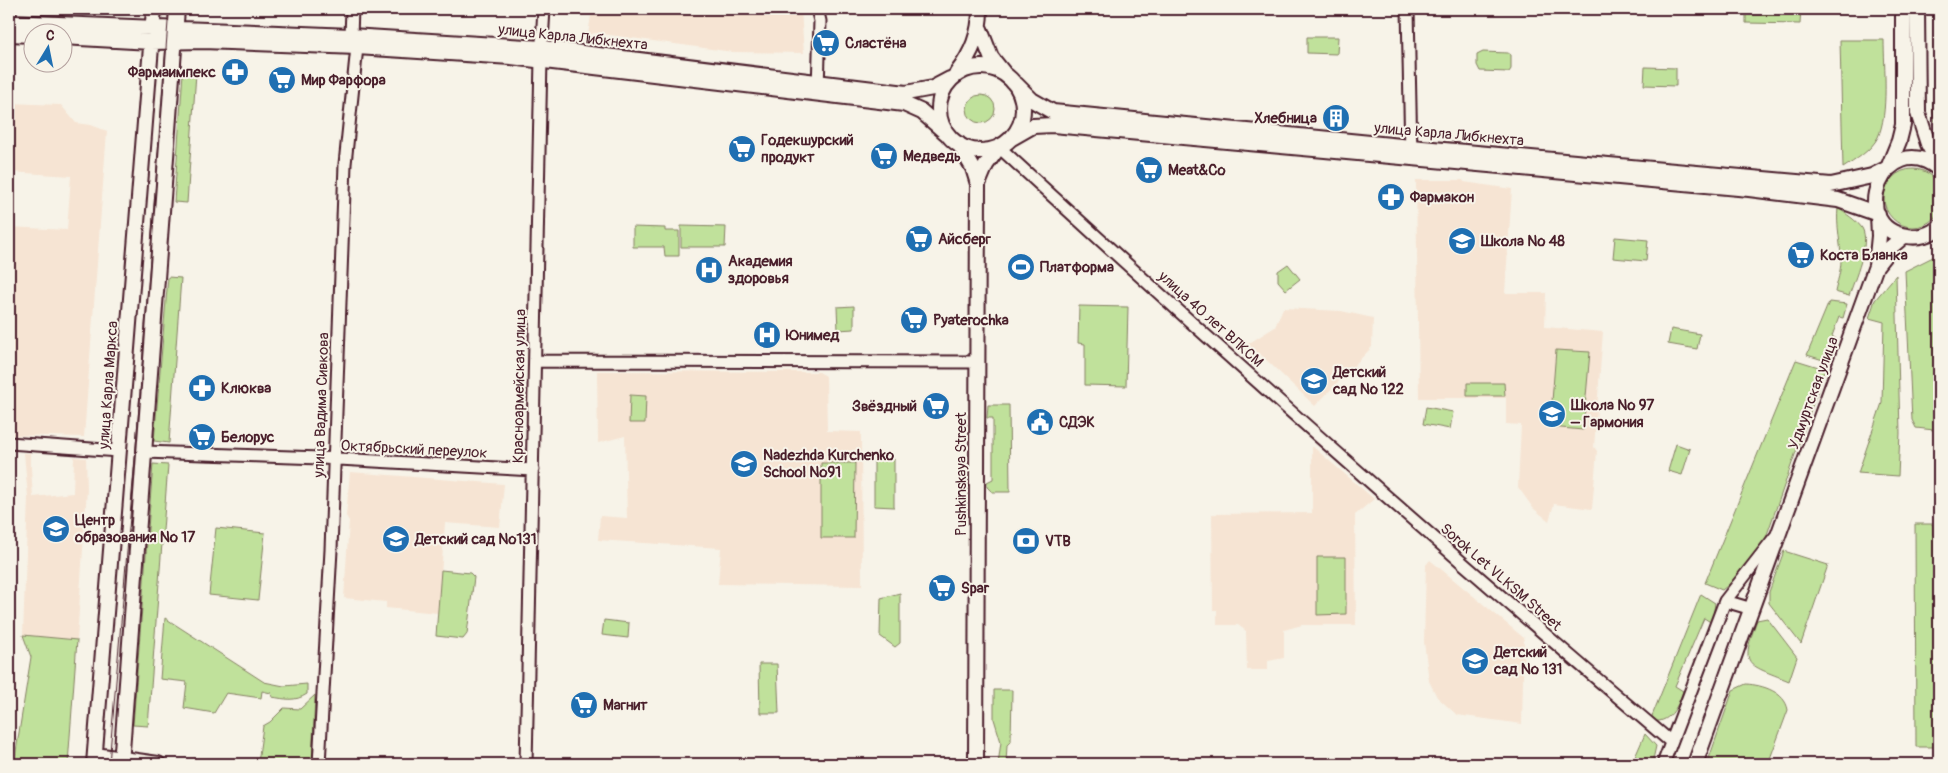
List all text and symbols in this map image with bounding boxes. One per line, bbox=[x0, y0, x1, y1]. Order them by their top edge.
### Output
street label: улица Карла Либкнехта bbox=[496, 20, 649, 55]
north arrow bbox=[22, 22, 72, 72]
text: С bbox=[44, 27, 56, 45]
supermarket icon: Сластёна bbox=[811, 28, 841, 58]
place label: Сластёна bbox=[845, 34, 907, 53]
pharmacy icon: Фармаимпекс bbox=[220, 57, 250, 87]
place label: Фармаимпекс bbox=[127, 63, 216, 82]
supermarket icon: Мир Фарфора bbox=[267, 65, 297, 95]
place label: Мир Фарфора bbox=[301, 71, 386, 90]
building icon: Хлебница bbox=[1321, 103, 1351, 133]
place label: Хлебница bbox=[1255, 109, 1317, 128]
street label: улица Карла Либкнехта bbox=[1372, 118, 1525, 151]
place label: Годекшурский продукт bbox=[761, 131, 854, 167]
supermarket icon: Годекшурский продукт bbox=[727, 134, 757, 164]
supermarket icon: Медведь bbox=[869, 141, 899, 171]
place label: Медведь bbox=[903, 147, 961, 166]
supermarket icon: Meat&Co bbox=[1134, 155, 1164, 185]
place label: Meat&Co bbox=[1168, 161, 1225, 180]
pharmacy icon: Фармакон bbox=[1376, 182, 1406, 212]
place label: Фармакон bbox=[1409, 188, 1475, 207]
supermarket icon: Айсберг bbox=[904, 224, 934, 254]
school or university icon: Школа № 48 bbox=[1447, 226, 1477, 256]
place label: Айсберг bbox=[938, 230, 992, 249]
place label: Школа № 48 bbox=[1480, 232, 1565, 251]
supermarket icon: Коста Бланка bbox=[1786, 240, 1816, 270]
place label: Коста Бланка bbox=[1820, 246, 1908, 265]
place label: Академия здоровья bbox=[728, 252, 792, 288]
sports icon: Платформа bbox=[1006, 252, 1036, 282]
hospital icon: Академия здоровья bbox=[694, 255, 724, 285]
place label: Платформа bbox=[1040, 258, 1114, 277]
street label: улица 40 лет ВЛКСМ bbox=[1153, 266, 1267, 372]
supermarket icon: Pyaterochka bbox=[899, 305, 929, 335]
street label: Красноармейская улица bbox=[509, 309, 530, 463]
place label: Pyaterochka bbox=[933, 311, 1009, 330]
street label: улица Карла Маркса bbox=[94, 320, 122, 451]
hospital icon: Юнимед bbox=[752, 320, 782, 350]
place label: Юнимед bbox=[785, 326, 840, 345]
street label: улица Вадима Сивкова bbox=[309, 332, 334, 479]
street label: Удмуртская улица bbox=[1784, 334, 1843, 452]
place label: Детский сад № 122 bbox=[1332, 363, 1404, 399]
school or university icon: Детский сад № 122 bbox=[1299, 366, 1329, 396]
pharmacy icon: Клюква bbox=[187, 373, 217, 403]
place label: Клюква bbox=[221, 379, 271, 398]
supermarket icon: Звёздный bbox=[921, 391, 951, 421]
place label: Школа № 97 – Гармония bbox=[1570, 396, 1654, 432]
place label: Звёздный bbox=[852, 397, 917, 416]
school or university icon: Школа № 97 – Гармония bbox=[1537, 399, 1567, 429]
public building icon: СДЭК bbox=[1025, 407, 1055, 437]
street label: Pushkinskaya Street bbox=[952, 411, 971, 536]
place label: СДЭК bbox=[1059, 413, 1095, 432]
supermarket icon: Белорус bbox=[187, 422, 217, 452]
place label: Белорус bbox=[221, 428, 275, 447]
street label: Октябрьский переулок bbox=[340, 436, 488, 463]
place label: Nadezhda Kurchenko School №91 bbox=[763, 446, 894, 482]
school or university icon: Nadezhda Kurchenko School №91 bbox=[729, 449, 759, 479]
place label: Центр образования № 17 bbox=[74, 511, 195, 547]
school or university icon: Центр образования № 17 bbox=[41, 514, 71, 544]
street label: Sorok Let VLKSM Street bbox=[1436, 520, 1566, 636]
school or university icon: Детский сад №131 bbox=[381, 524, 411, 554]
bank icon: VTB bbox=[1011, 526, 1041, 556]
place label: Детский сад №131 bbox=[414, 530, 537, 549]
place label: VTB bbox=[1045, 532, 1071, 551]
supermarket icon: Spar bbox=[927, 573, 957, 603]
place label: Spar bbox=[961, 579, 990, 598]
place label: Детский сад № 131 bbox=[1493, 643, 1562, 679]
school or university icon: Детский сад № 131 bbox=[1460, 646, 1490, 676]
supermarket icon: Магнит bbox=[569, 690, 599, 720]
place label: Магнит bbox=[603, 696, 648, 715]

